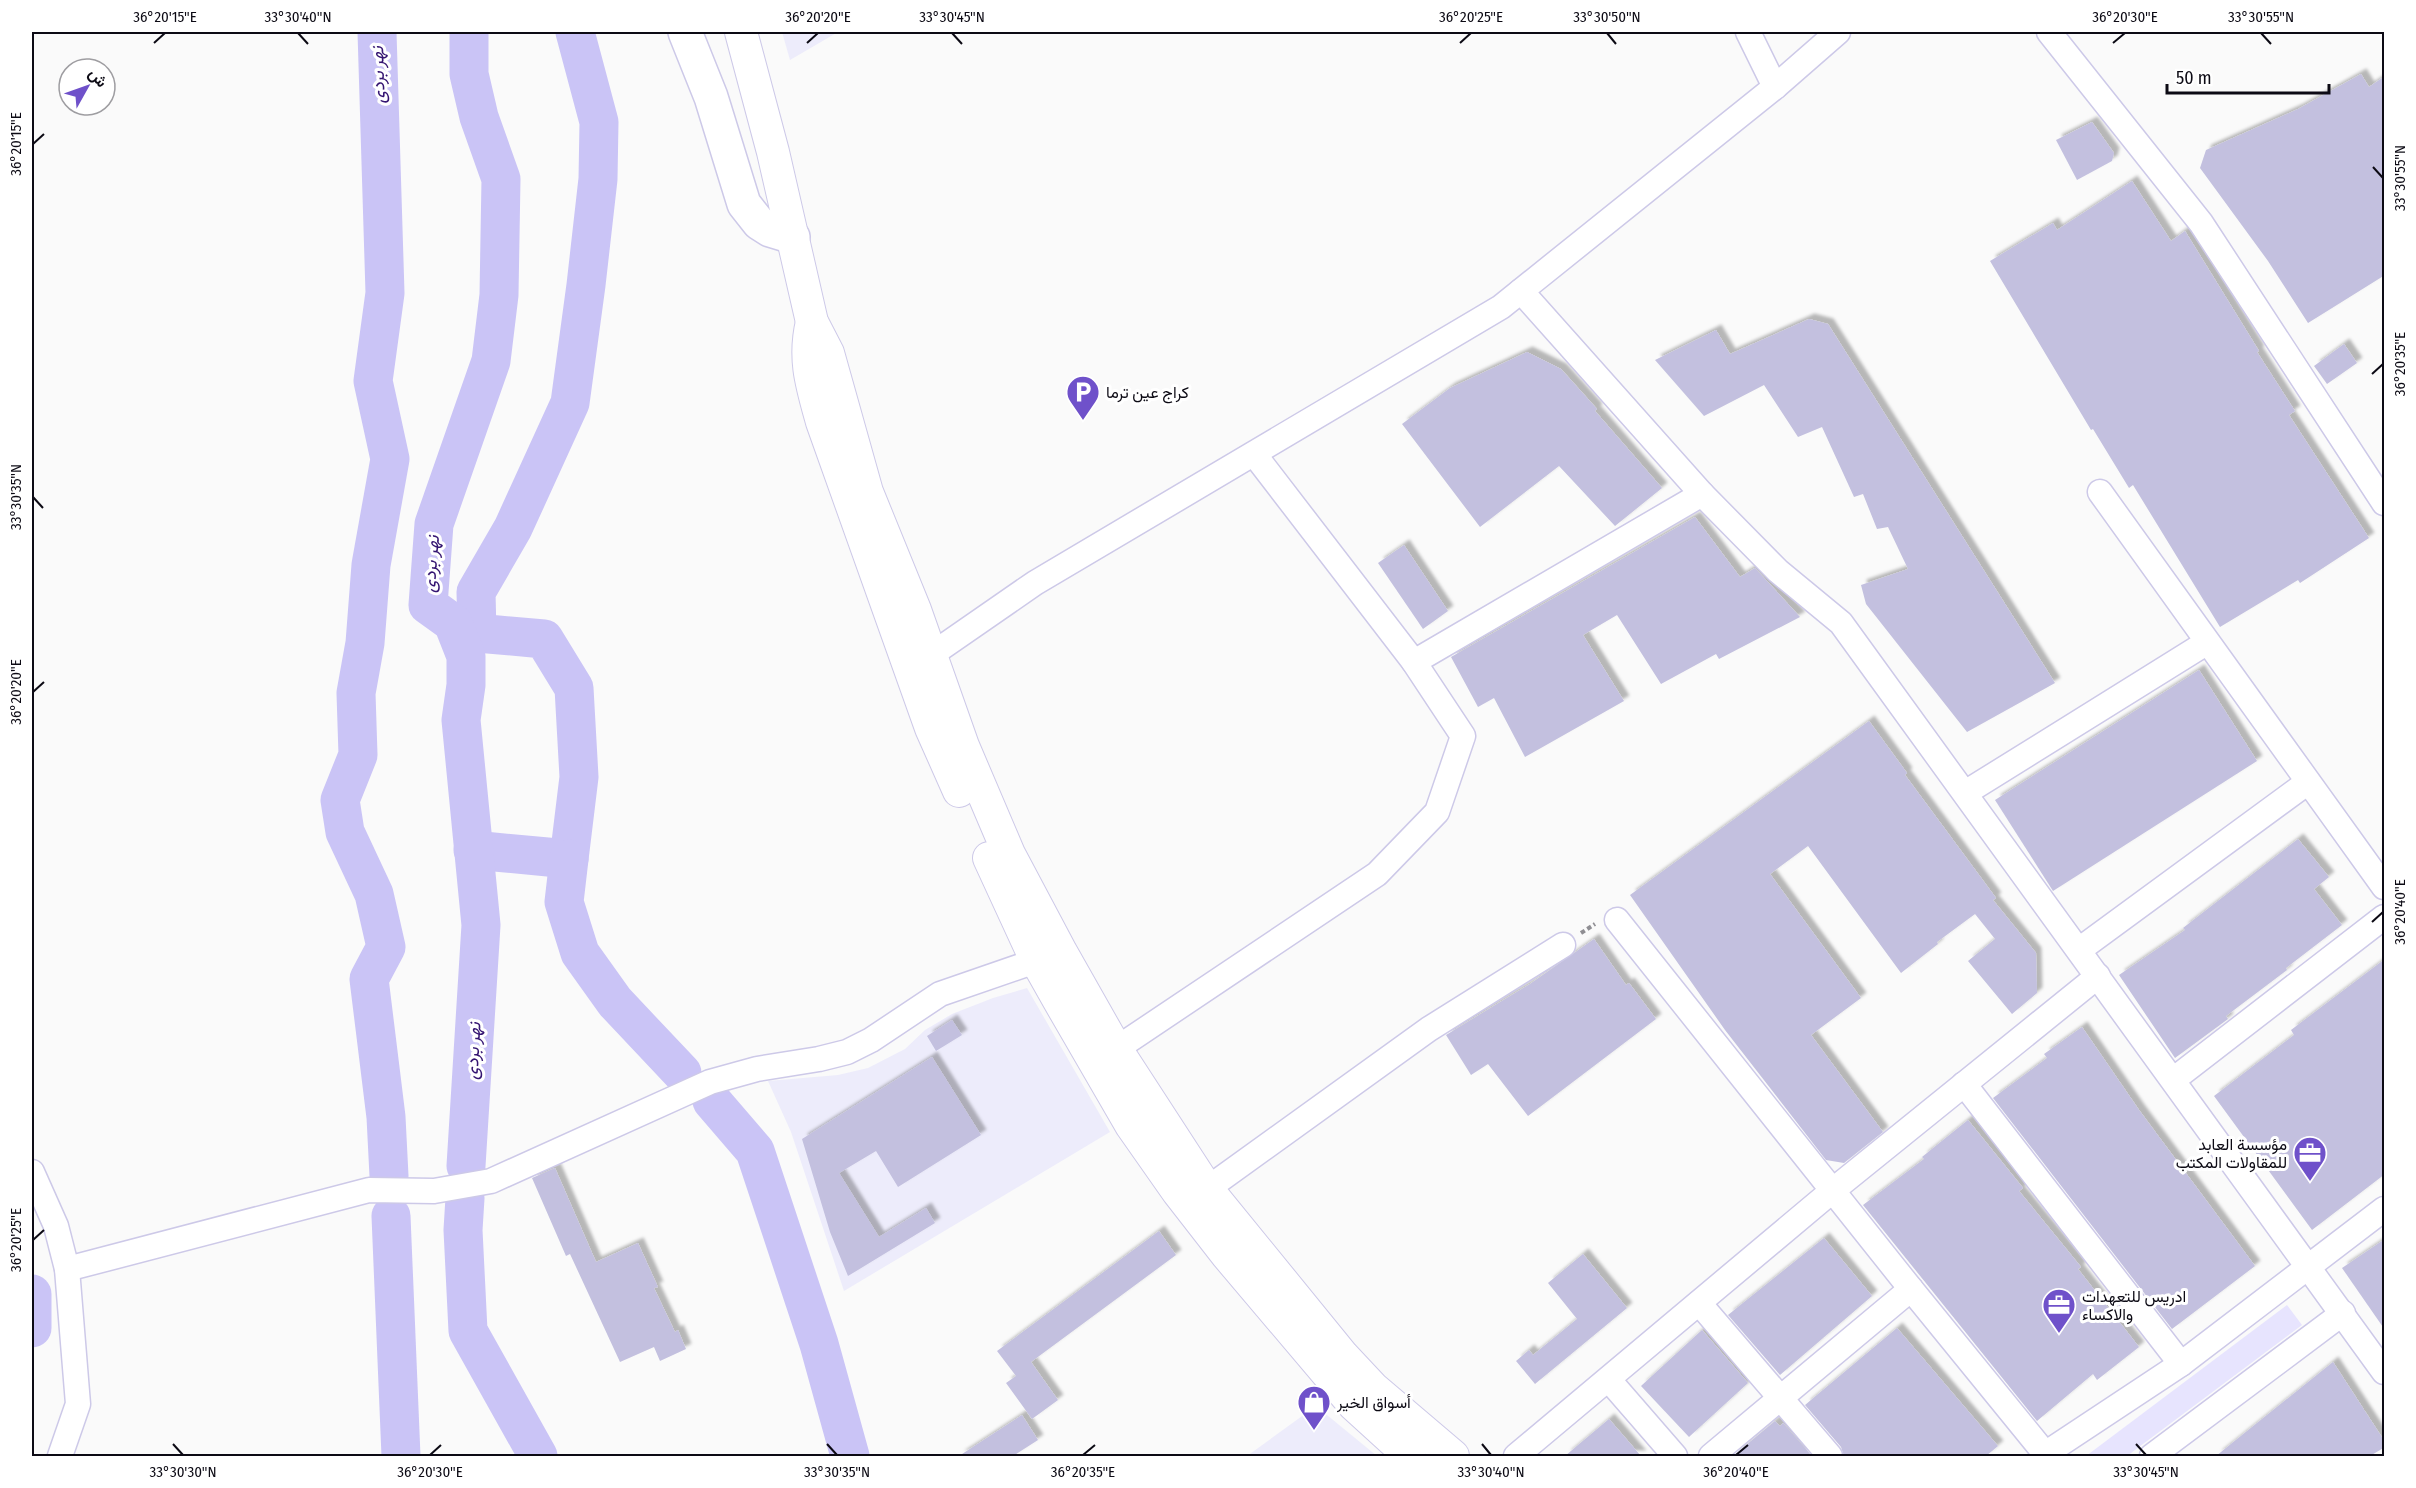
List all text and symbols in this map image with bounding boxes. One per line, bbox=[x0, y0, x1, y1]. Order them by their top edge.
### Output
text: 36°20'15"E bbox=[133, 8, 197, 26]
text: 33°30'40"N bbox=[264, 8, 332, 26]
text: 36°20'20"E bbox=[785, 8, 851, 26]
text: 33°30'45"N bbox=[919, 8, 985, 26]
text: 36°20'25"E bbox=[1439, 8, 1503, 26]
text: 33°30'50"N bbox=[1573, 8, 1641, 26]
text: 36°20'30"E bbox=[2092, 8, 2158, 26]
text: 33°30'55"N bbox=[2228, 8, 2294, 26]
water label: نهر بردى bbox=[366, 45, 390, 104]
north arrow bbox=[57, 57, 117, 117]
scale bar bbox=[2167, 57, 2329, 95]
text: ش bbox=[85, 64, 112, 91]
text: 50 m bbox=[2176, 67, 2212, 89]
text: 36°20'15"E bbox=[7, 112, 25, 176]
text: 33°30'55"N bbox=[2391, 145, 2409, 211]
text: 36°20'35"E bbox=[2391, 332, 2409, 396]
parking icon: كراج عين ترما bbox=[1065, 374, 1101, 421]
place label: كراج عين ترما bbox=[1106, 383, 1189, 404]
text: 33°30'35"N bbox=[7, 464, 25, 530]
water label: نهر بردى bbox=[418, 534, 444, 593]
text: 36°20'20"E bbox=[7, 659, 25, 725]
text: 36°20'40"E bbox=[2391, 879, 2409, 945]
water label: نهر بردى bbox=[461, 1021, 486, 1080]
place label: مؤسسة العابد للمقاولات المكتب bbox=[2176, 1135, 2287, 1173]
office icon: مؤسسة العابد للمقاولات المكتب bbox=[2292, 1135, 2328, 1182]
text: 36°20'25"E bbox=[7, 1208, 25, 1272]
office icon: ادريس للتعهدات والاكساء bbox=[2041, 1287, 2077, 1334]
place label: ادريس للتعهدات والاكساء bbox=[2082, 1287, 2186, 1325]
shop icon: أسواق الخير bbox=[1296, 1384, 1332, 1431]
place label: أسواق الخير bbox=[1336, 1393, 1411, 1413]
text: 33°30'30"N bbox=[149, 1463, 217, 1481]
text: 36°20'30"E bbox=[397, 1463, 463, 1481]
text: 33°30'35"N bbox=[804, 1463, 870, 1481]
text: 36°20'35"E bbox=[1051, 1463, 1115, 1481]
text: 33°30'40"N bbox=[1457, 1463, 1525, 1481]
text: 36°20'40"E bbox=[1703, 1463, 1769, 1481]
text: 33°30'45"N bbox=[2113, 1463, 2179, 1481]

